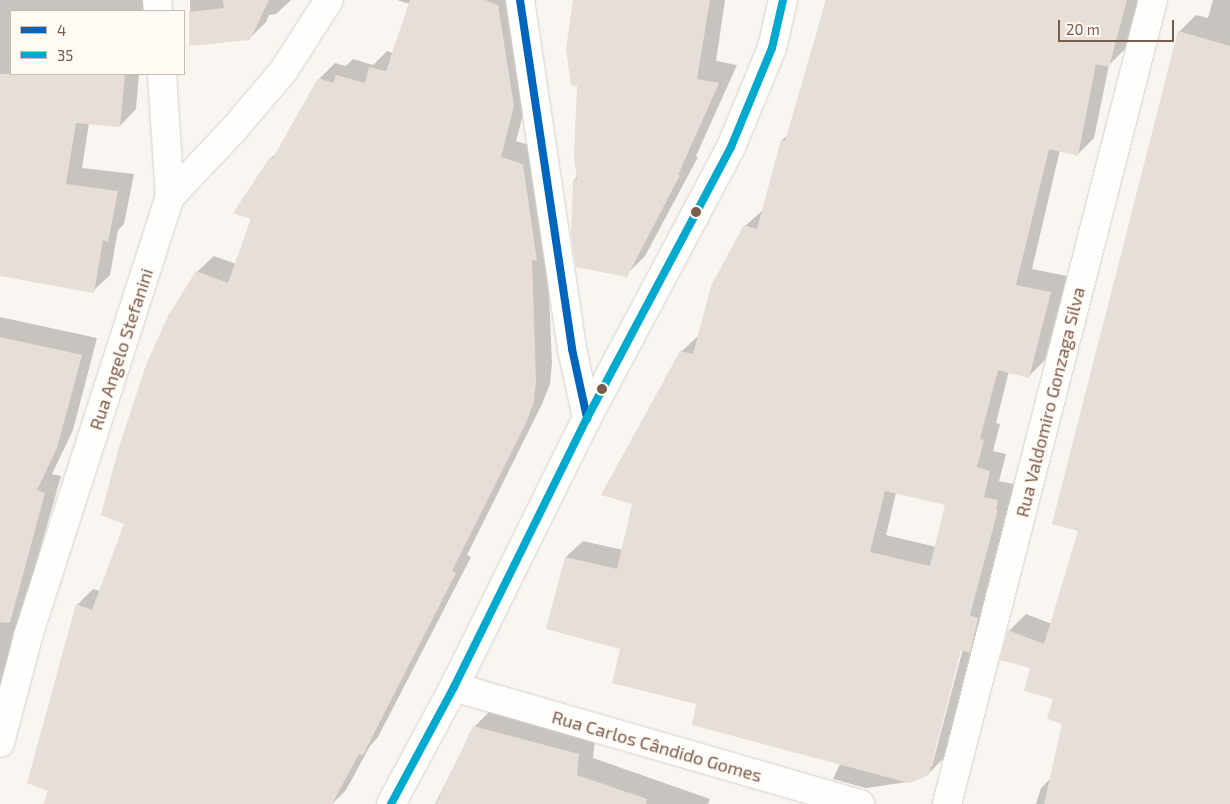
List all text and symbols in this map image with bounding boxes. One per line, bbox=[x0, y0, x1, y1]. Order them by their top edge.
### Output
legend bbox=[10, 10, 185, 75]
scale bar bbox=[1060, 10, 1176, 42]
text: 20 m bbox=[1066, 20, 1100, 38]
text: 4 bbox=[57, 21, 66, 39]
text: 35 bbox=[57, 46, 73, 64]
unlabelled marker bbox=[691, 207, 701, 217]
street label: Rua Angelo Stefanini bbox=[85, 265, 157, 433]
street label: Rua Valdomiro Gonzaga Silva bbox=[1011, 285, 1089, 519]
unlabelled marker bbox=[597, 384, 607, 394]
street label: Rua Carlos Cândido Gomes bbox=[550, 706, 764, 786]

